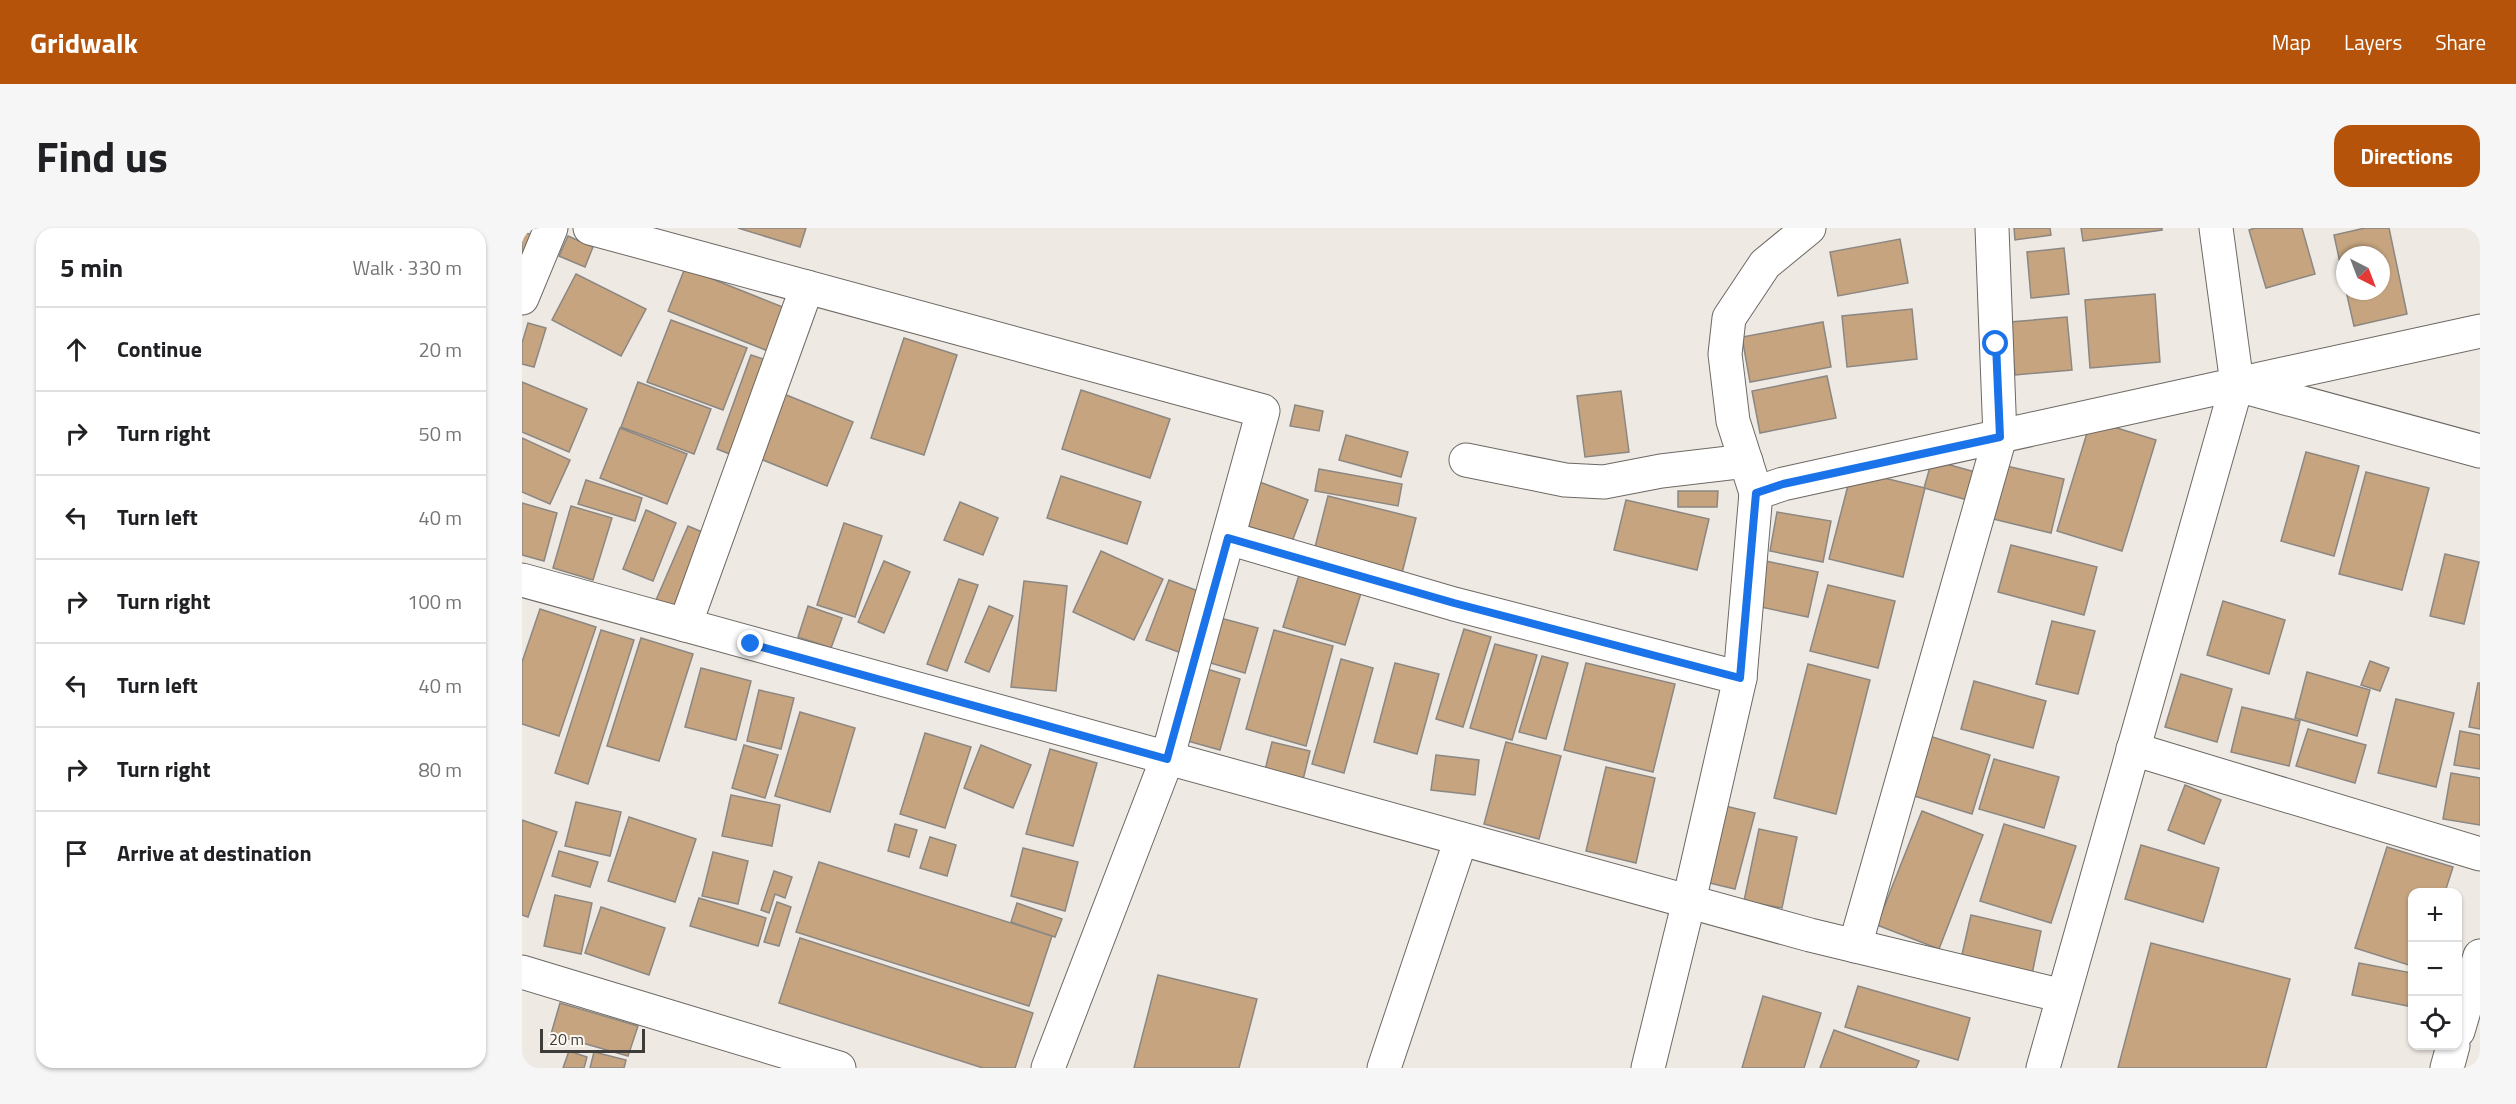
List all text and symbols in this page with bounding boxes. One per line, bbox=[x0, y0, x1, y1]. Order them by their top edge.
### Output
text: Gridwalk bbox=[30, 21, 138, 64]
text: Map bbox=[2272, 26, 2311, 58]
text: Layers bbox=[2344, 26, 2402, 58]
text: Share bbox=[2435, 26, 2486, 58]
text: Find us bbox=[36, 124, 168, 188]
button: Directions bbox=[2334, 125, 2480, 187]
north arrow bbox=[2336, 246, 2390, 300]
text: 5 min bbox=[60, 248, 123, 287]
text: Walk · 330 m bbox=[353, 252, 462, 283]
route start bbox=[1982, 330, 2008, 356]
text: Continue bbox=[117, 332, 202, 366]
icon: ahead bbox=[60, 333, 93, 366]
text: 20 m bbox=[418, 334, 462, 365]
text: Turn right bbox=[117, 416, 211, 450]
icon: right bbox=[60, 417, 93, 450]
text: 50 m bbox=[418, 418, 462, 449]
text: Turn left bbox=[117, 500, 198, 534]
icon: left bbox=[60, 501, 93, 534]
text: 40 m bbox=[418, 502, 462, 533]
text: Turn right bbox=[117, 584, 211, 618]
icon: right bbox=[60, 585, 93, 618]
text: 100 m bbox=[407, 586, 462, 617]
route end bbox=[737, 630, 763, 656]
text: Turn left bbox=[117, 668, 198, 702]
icon: left bbox=[60, 669, 93, 702]
text: 40 m bbox=[418, 670, 462, 701]
text: Turn right bbox=[117, 752, 211, 786]
icon: right bbox=[60, 753, 93, 786]
text: 80 m bbox=[418, 754, 462, 785]
text: Arrive at destination bbox=[117, 836, 312, 870]
icon: arrive bbox=[60, 837, 93, 870]
map controls bbox=[2408, 888, 2462, 1050]
button: + bbox=[2408, 888, 2462, 942]
button: − bbox=[2408, 942, 2462, 996]
button: locate bbox=[2408, 996, 2462, 1050]
scale bar bbox=[540, 1026, 645, 1054]
text: 20 m bbox=[549, 1027, 584, 1051]

